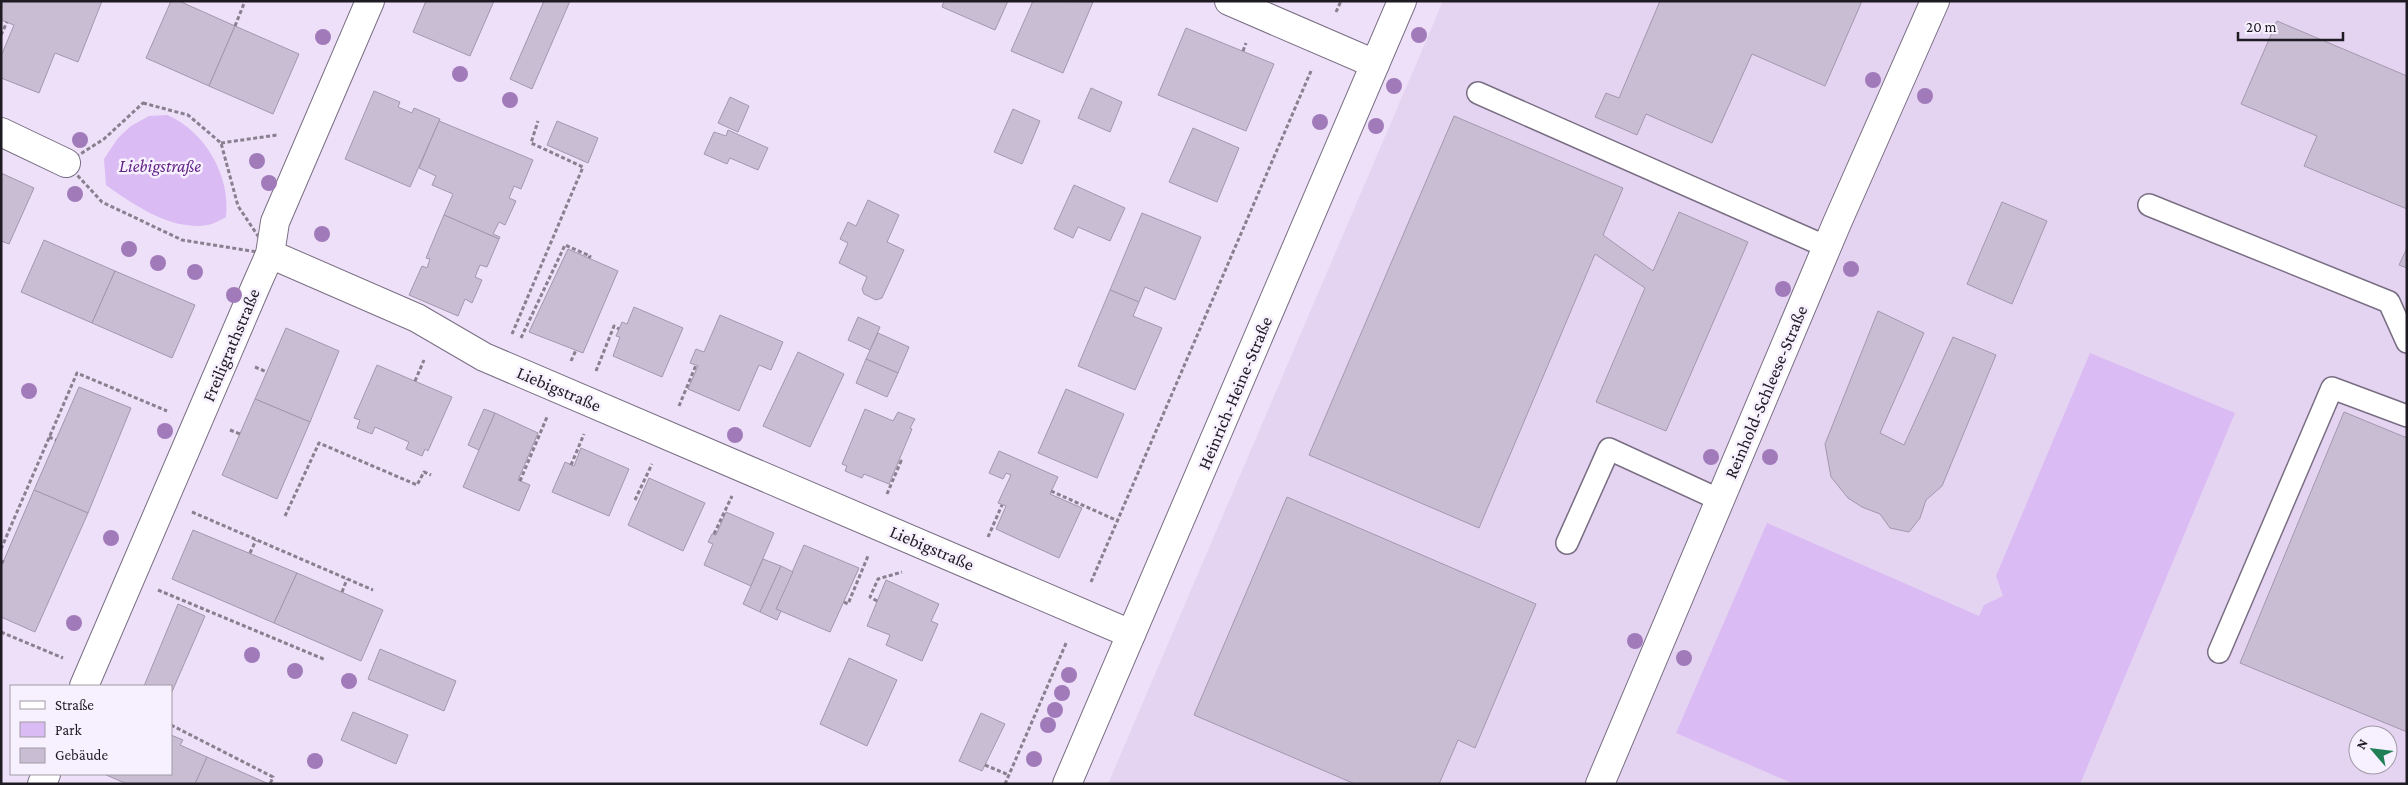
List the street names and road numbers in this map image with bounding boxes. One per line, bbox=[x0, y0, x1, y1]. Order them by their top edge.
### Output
street label: Freiligrathstraße bbox=[198, 285, 264, 405]
street label: Reinhold-Schleese-Straße bbox=[1720, 302, 1812, 481]
street label: Heinrich-Heine-Straße bbox=[1194, 313, 1276, 473]
street label: Liebigstraße bbox=[514, 362, 604, 416]
street label: Liebigstraße bbox=[887, 521, 977, 575]

